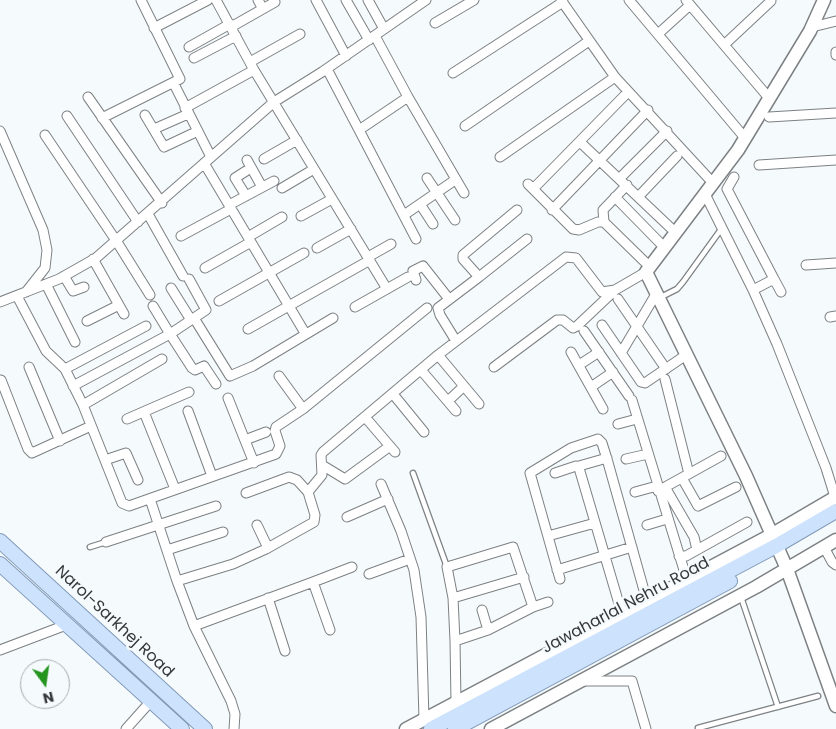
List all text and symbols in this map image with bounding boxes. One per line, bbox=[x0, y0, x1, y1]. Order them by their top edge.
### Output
street label: Jawaharlal Nehru Road bbox=[539, 554, 713, 658]
street label: Narol-Sarkhej Road bbox=[51, 562, 177, 682]
north arrow bbox=[20, 659, 70, 709]
text: N bbox=[41, 687, 56, 709]

